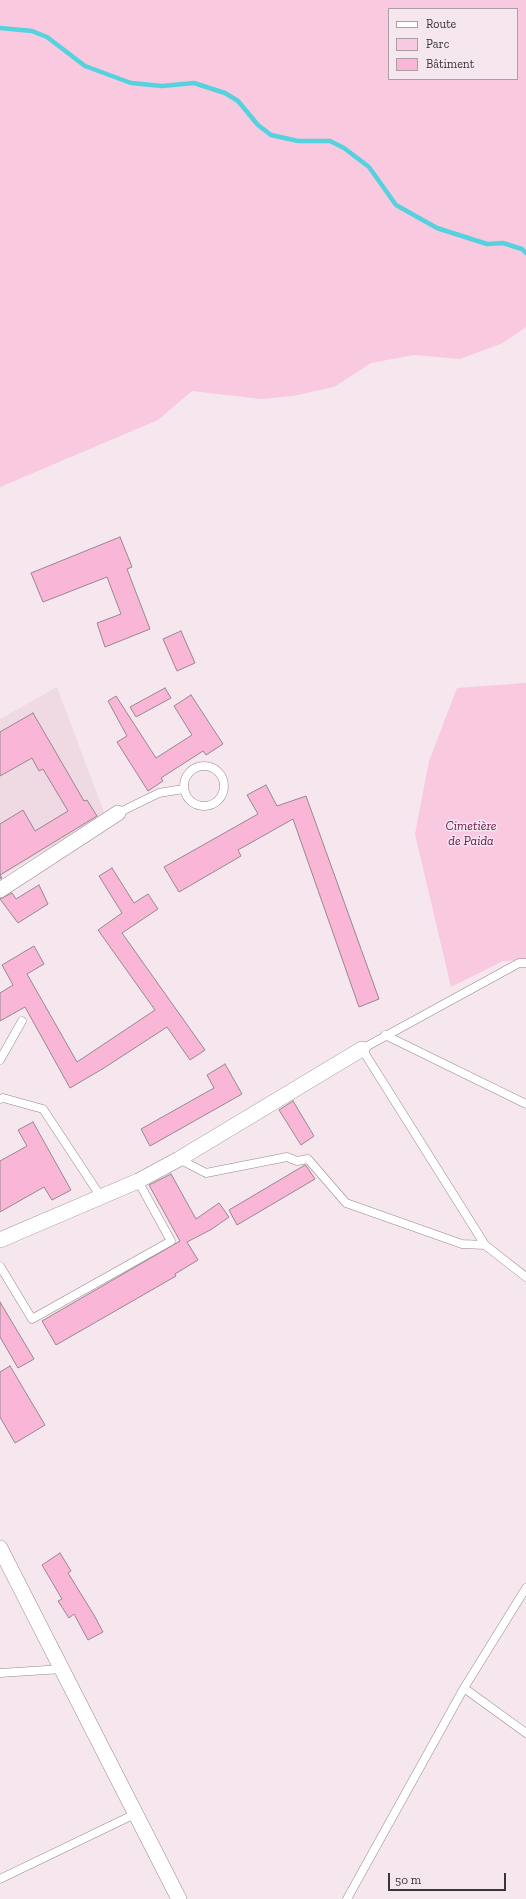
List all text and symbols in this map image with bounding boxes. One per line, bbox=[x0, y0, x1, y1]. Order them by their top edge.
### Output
legend bbox=[388, 8, 518, 80]
text: Route bbox=[426, 17, 456, 31]
text: Parc bbox=[426, 37, 449, 51]
text: Bâtiment bbox=[426, 57, 474, 71]
park label: Cimetière de Paida bbox=[446, 818, 496, 849]
scale bar bbox=[390, 1865, 508, 1891]
text: 50 m bbox=[395, 1873, 421, 1887]

